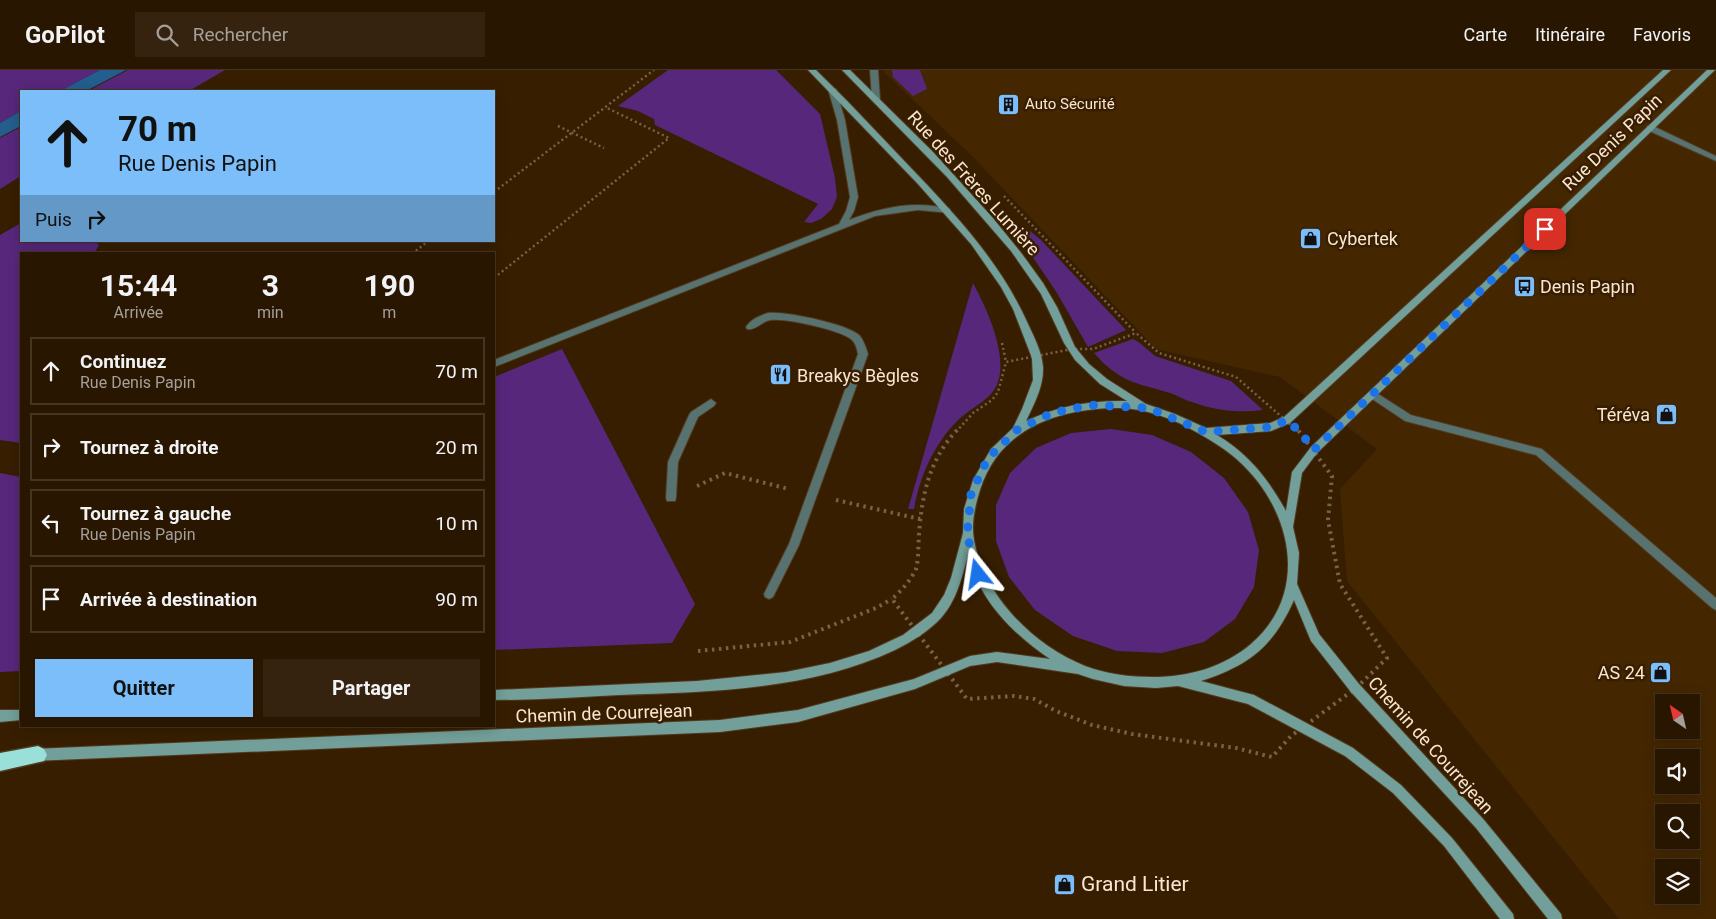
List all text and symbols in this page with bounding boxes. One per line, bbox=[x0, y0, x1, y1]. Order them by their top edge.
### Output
search box bbox=[135, 12, 485, 57]
text: GoPilot bbox=[25, 21, 105, 49]
icon: search bbox=[153, 21, 181, 49]
text: Rechercher bbox=[193, 23, 288, 46]
text: Carte bbox=[1464, 24, 1507, 45]
text: Itinéraire bbox=[1535, 24, 1605, 45]
text: Favoris bbox=[1633, 24, 1691, 45]
street label: Rue Denis Papin bbox=[1558, 89, 1666, 195]
building icon: Auto Sécurité bbox=[997, 92, 1021, 116]
place label: Auto Sécurité bbox=[1025, 95, 1115, 113]
street label: Rue des Frères Lumière bbox=[904, 106, 1044, 260]
text: 70 m bbox=[118, 109, 197, 150]
icon: ahead bbox=[35, 110, 100, 175]
text: Rue Denis Papin bbox=[118, 151, 277, 176]
icon: right bbox=[82, 205, 110, 233]
text: Puis bbox=[35, 208, 72, 231]
pin bbox=[1524, 208, 1566, 250]
icon: arrive bbox=[1531, 215, 1559, 243]
shop icon: Cybertek bbox=[1299, 226, 1323, 250]
place label: Cybertek bbox=[1327, 228, 1399, 249]
text: 15:44 bbox=[100, 268, 177, 303]
text: 3 bbox=[262, 268, 279, 303]
text: 190 bbox=[364, 268, 415, 303]
bus stop icon: Denis Papin bbox=[1512, 274, 1536, 298]
place label: Denis Papin bbox=[1540, 276, 1635, 297]
text: Arrivée bbox=[114, 303, 163, 322]
text: min bbox=[257, 303, 284, 322]
text: m bbox=[382, 303, 396, 322]
text: Continuez bbox=[80, 350, 166, 373]
icon: ahead bbox=[37, 357, 65, 385]
text: 70 m bbox=[435, 360, 478, 383]
restaurant icon: Breakys Bègles bbox=[769, 363, 793, 387]
place label: Breakys Bègles bbox=[797, 365, 919, 386]
text: Rue Denis Papin bbox=[80, 373, 196, 392]
shop icon: Téréva bbox=[1654, 402, 1678, 426]
place label: Téréva bbox=[1597, 404, 1650, 425]
icon: right bbox=[37, 433, 65, 461]
text: Tournez à droite bbox=[80, 436, 219, 459]
text: 20 m bbox=[435, 436, 478, 459]
text: Tournez à gauche bbox=[80, 502, 231, 525]
icon: left bbox=[37, 509, 65, 537]
text: 10 m bbox=[435, 512, 478, 535]
text: Rue Denis Papin bbox=[80, 525, 196, 544]
position arrow bbox=[951, 547, 1003, 599]
icon: arrive bbox=[37, 585, 65, 613]
text: Arrivée à destination bbox=[80, 588, 257, 611]
text: 90 m bbox=[435, 588, 478, 611]
button: Quitter bbox=[35, 659, 253, 717]
button: Partager bbox=[263, 659, 480, 717]
shop icon: AS 24 bbox=[1649, 660, 1673, 684]
place label: AS 24 bbox=[1598, 662, 1645, 683]
street label: Chemin de Courrejean bbox=[1364, 672, 1498, 818]
north arrow bbox=[1655, 694, 1700, 739]
map controls bbox=[1655, 694, 1700, 904]
street label: Chemin de Courrejean bbox=[515, 699, 693, 727]
button: sound bbox=[1655, 749, 1700, 794]
button: search bbox=[1655, 804, 1700, 849]
button: layers bbox=[1655, 859, 1700, 904]
shop icon: Grand Litier bbox=[1053, 872, 1077, 896]
place label: Grand Litier bbox=[1081, 872, 1189, 896]

